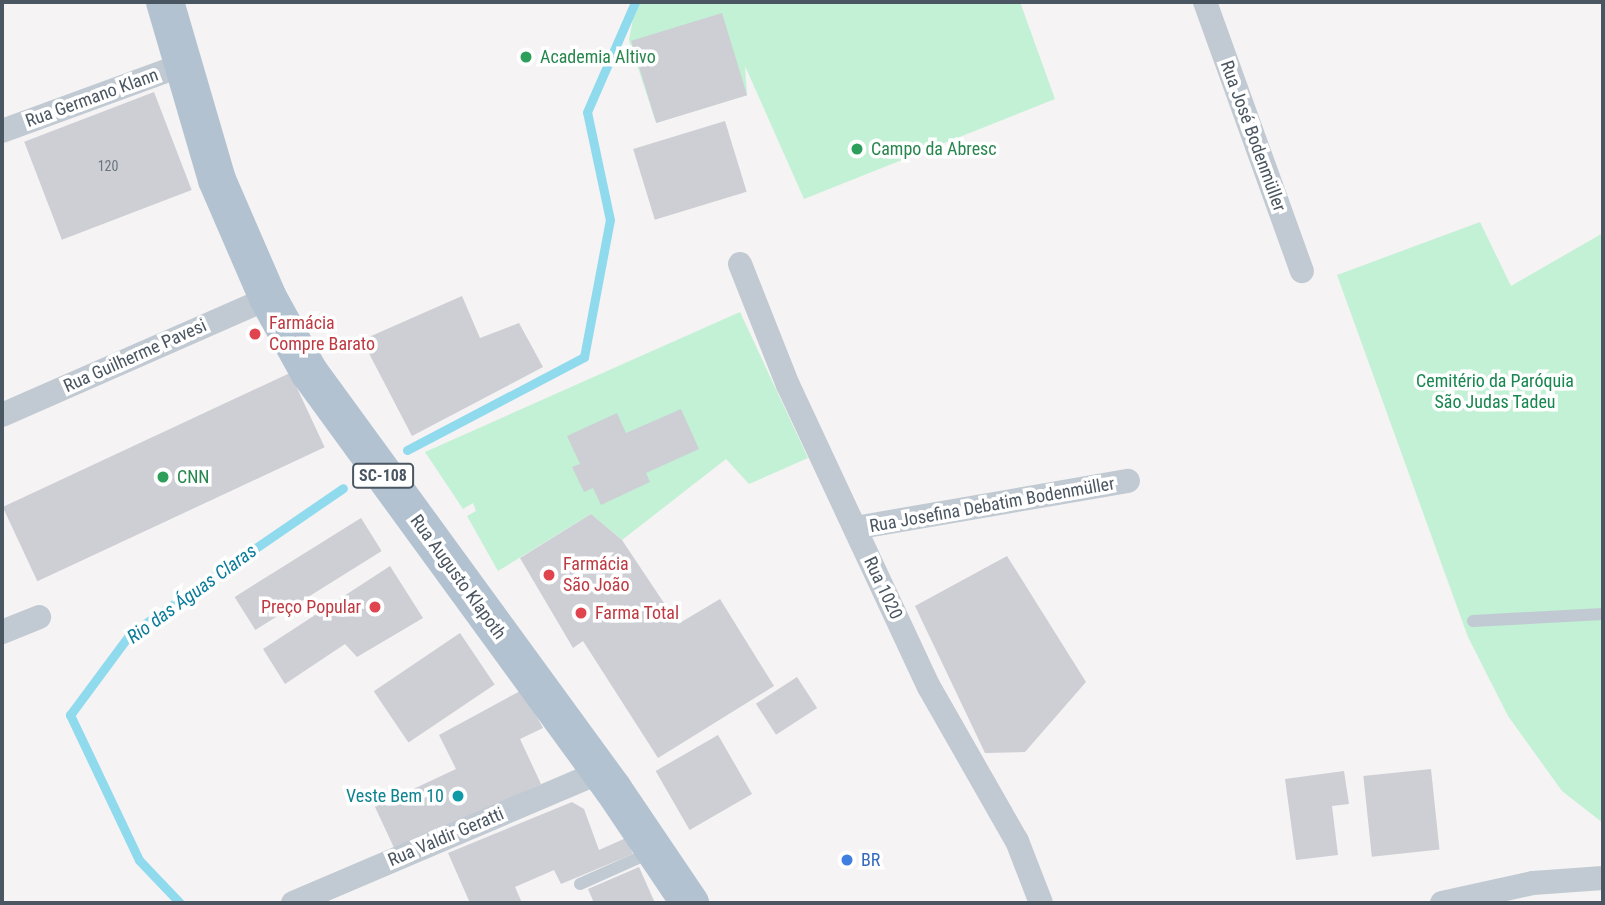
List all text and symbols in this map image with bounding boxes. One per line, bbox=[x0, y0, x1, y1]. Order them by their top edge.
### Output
place label: Academia Altivo bbox=[540, 46, 656, 68]
marker: Academia Altivo bbox=[518, 49, 534, 65]
street label: Rua José Bodenmüller bbox=[1216, 58, 1290, 214]
street label: Rua Germano Klann bbox=[23, 64, 161, 132]
place label: Campo da Abresc bbox=[871, 138, 997, 160]
marker: Campo da Abresc bbox=[849, 141, 865, 157]
house number: 120 bbox=[98, 158, 118, 174]
place label: Farmácia Compre Barato bbox=[269, 313, 375, 356]
street label: Rua Guilherme Pavesi bbox=[60, 315, 210, 397]
marker: Farmácia Compre Barato bbox=[247, 326, 263, 342]
park label: Cemitério da Paróquia São Judas Tadeu bbox=[1416, 371, 1574, 414]
road number: SC-108 bbox=[352, 463, 414, 489]
place label: CNN bbox=[177, 466, 210, 488]
marker: CNN bbox=[155, 469, 171, 485]
street label: Rua Josefina Debatim Bodenmüller bbox=[868, 473, 1116, 537]
street label: Rua Augusto Klapoth bbox=[406, 511, 510, 643]
water label: Rio das Águas Claras bbox=[123, 539, 261, 649]
street label: Rua 1020 bbox=[859, 553, 907, 623]
place label: Farmácia São João bbox=[563, 554, 630, 596]
marker: Farmácia São João bbox=[541, 567, 557, 583]
place label: Preço Popular bbox=[261, 596, 361, 618]
marker: Preço Popular bbox=[367, 599, 383, 615]
place label: Farma Total bbox=[595, 602, 679, 624]
marker: Farma Total bbox=[573, 605, 589, 621]
place label: Veste Bem 10 bbox=[346, 785, 444, 807]
marker: Veste Bem 10 bbox=[450, 788, 466, 804]
street label: Rua Valdir Geratti bbox=[385, 803, 507, 871]
place label: BR bbox=[861, 849, 880, 871]
marker: BR bbox=[839, 852, 855, 868]

